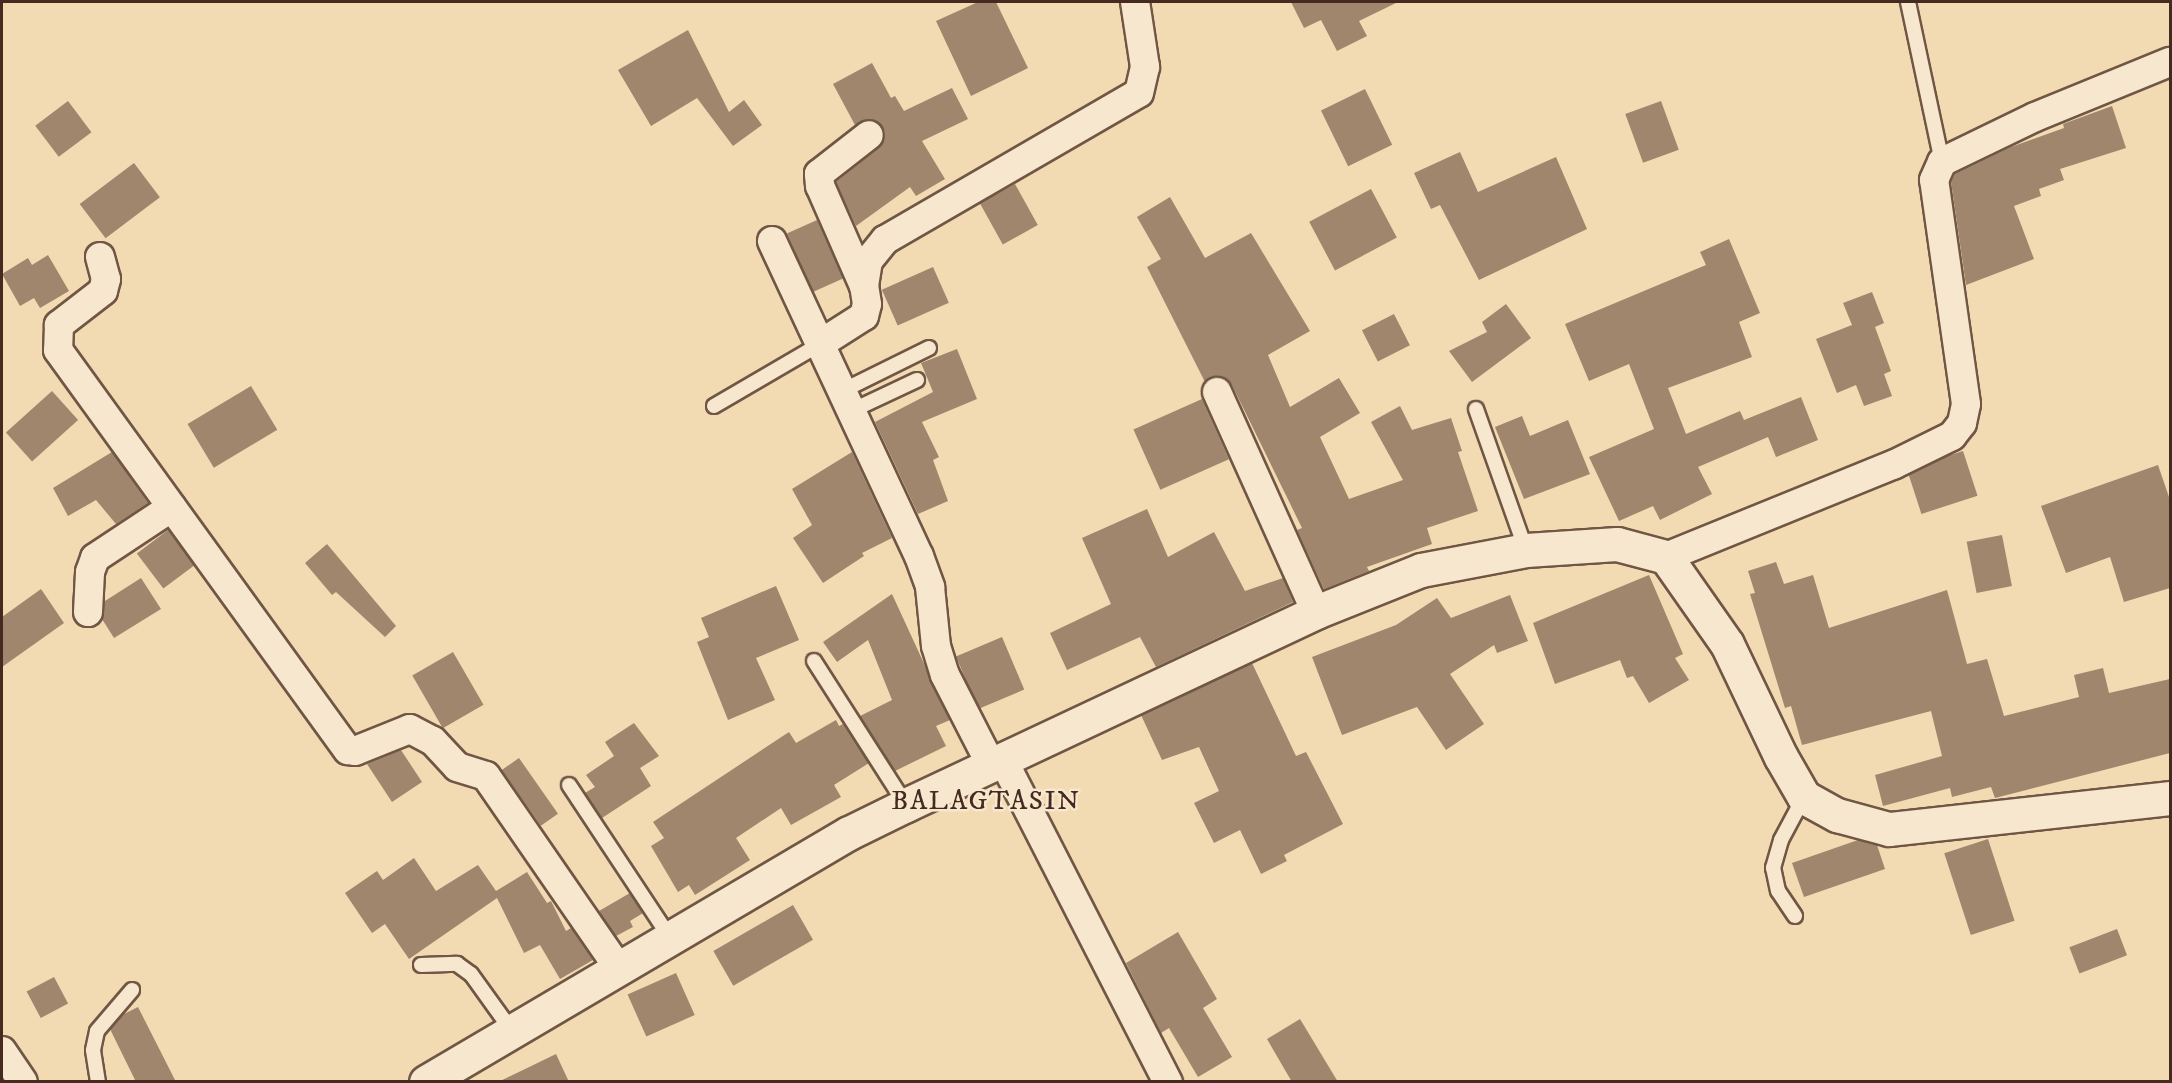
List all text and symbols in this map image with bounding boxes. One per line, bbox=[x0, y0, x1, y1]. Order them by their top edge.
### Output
district label: BALAGTASIN bbox=[891, 786, 1081, 818]

